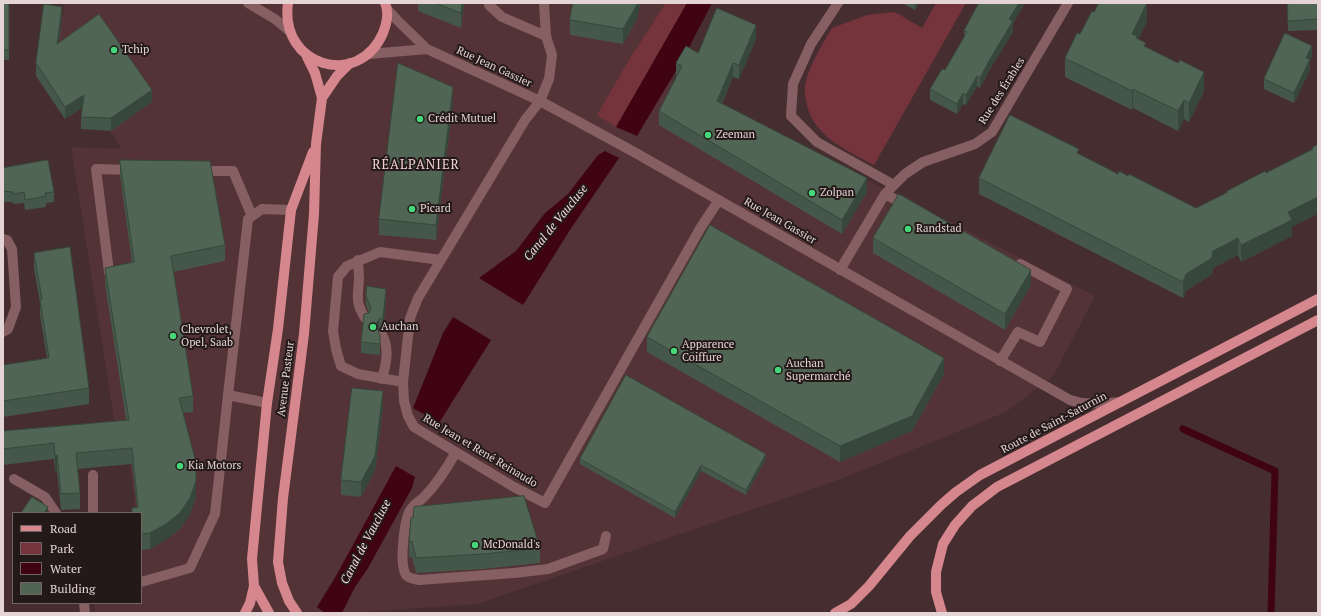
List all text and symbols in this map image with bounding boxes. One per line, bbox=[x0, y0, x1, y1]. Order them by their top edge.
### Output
place label: Tchip bbox=[122, 43, 149, 57]
street label: Rue Jean Gassier bbox=[454, 44, 534, 90]
marker: Tchip bbox=[109, 45, 119, 55]
street label: Rue des Érables bbox=[976, 55, 1028, 127]
place label: Crédit Mutuel bbox=[428, 112, 496, 126]
marker: Crédit Mutuel bbox=[415, 114, 425, 124]
place label: Zeeman bbox=[716, 128, 755, 142]
marker: Zeeman bbox=[703, 130, 713, 140]
district label: RÉALPANIER bbox=[372, 157, 460, 173]
water label: Canal de Vaucluse bbox=[521, 182, 591, 264]
place label: Zolpan bbox=[820, 186, 854, 200]
marker: Zolpan bbox=[807, 188, 817, 198]
street label: Rue Jean Gassier bbox=[742, 195, 818, 247]
place label: Picard bbox=[420, 202, 451, 216]
marker: Picard bbox=[407, 204, 417, 214]
place label: Randstad bbox=[916, 222, 962, 236]
marker: Randstad bbox=[903, 224, 913, 234]
place label: Auchan bbox=[381, 320, 418, 334]
marker: Auchan bbox=[368, 322, 378, 332]
place label: Chevrolet, Opel, Saab bbox=[181, 323, 233, 349]
marker: Chevrolet, Opel, Saab bbox=[168, 331, 178, 341]
place label: Apparence Coiffure bbox=[682, 338, 734, 364]
street label: Avenue Pasteur bbox=[275, 341, 297, 417]
marker: Apparence Coiffure bbox=[669, 346, 679, 356]
place label: Auchan Supermarché bbox=[786, 357, 851, 383]
marker: Auchan Supermarché bbox=[773, 365, 783, 375]
street label: Route de Saint-Saturnin bbox=[999, 390, 1109, 456]
street label: Rue Jean et René Reinaudo bbox=[420, 412, 540, 490]
place label: Kia Motors bbox=[188, 459, 241, 473]
marker: Kia Motors bbox=[175, 461, 185, 471]
water label: Canal de Vaucluse bbox=[338, 497, 394, 587]
legend bbox=[12, 512, 142, 604]
text: Road bbox=[50, 521, 77, 536]
place label: McDonald's bbox=[483, 538, 540, 552]
marker: McDonald's bbox=[470, 540, 480, 550]
text: Park bbox=[50, 541, 74, 556]
text: Water bbox=[50, 561, 82, 576]
text: Building bbox=[50, 581, 95, 596]

